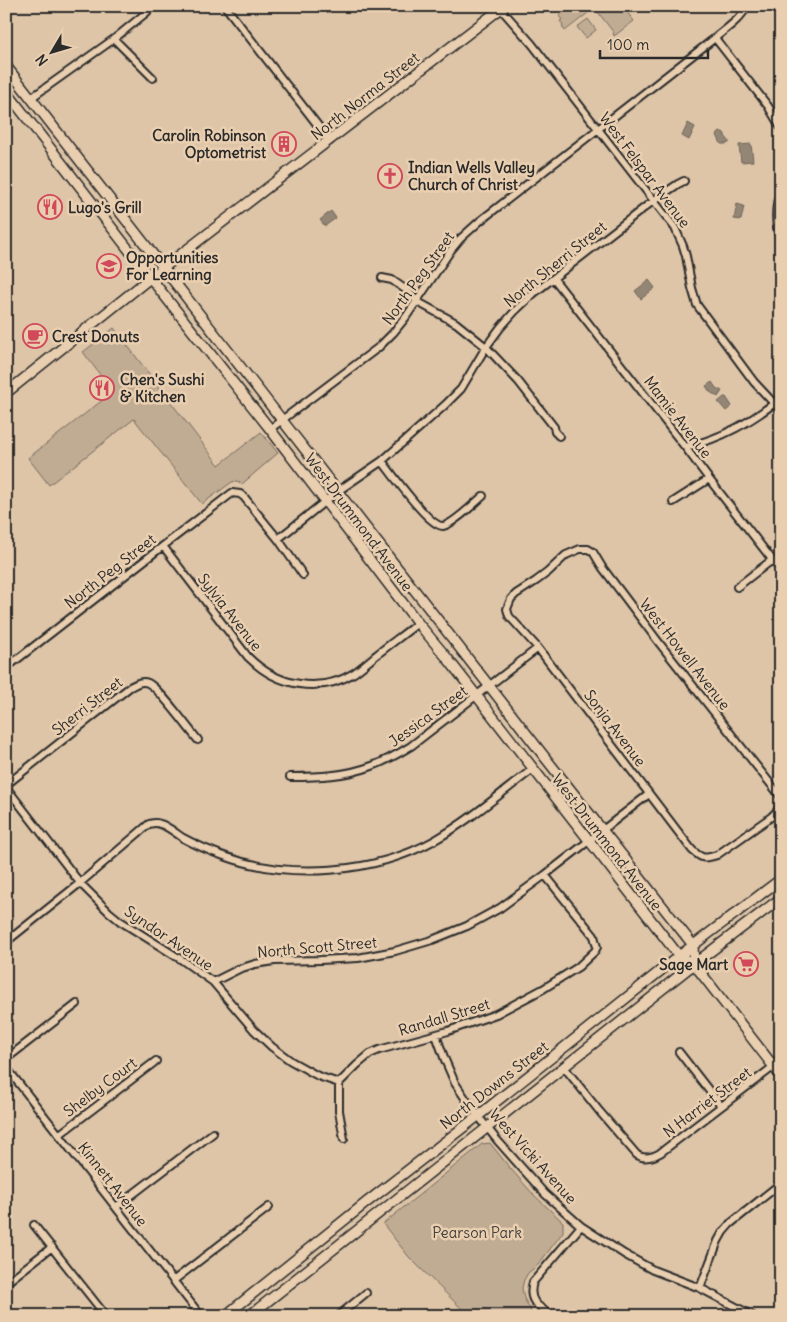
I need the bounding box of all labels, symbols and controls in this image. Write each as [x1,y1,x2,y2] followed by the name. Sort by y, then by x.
[28,28,78,78] north arrow
[600,28,707,60] scale bar
[607,35,649,54] text: 100 m
[307,48,423,144] street label: North Norma Street
[32,51,52,69] text: N
[595,109,695,231] street label: West Felspar Avenue
[152,126,267,163] place label: Carolin Robinson Optometrist
[271,131,297,157] building icon: Carolin Robinson Optometrist
[408,158,535,194] place label: Indian Wells Valley Church of Christ
[377,163,403,189] church icon: Indian Wells Valley Church of Christ
[37,194,63,220] restaurant icon: Lugo's Grill
[68,198,142,218] place label: Lugo's Grill
[500,217,610,311] street label: North Sherri Street
[378,228,458,328] street label: North Peg Street
[126,248,219,285] place label: Opportunities For Learning
[96,253,122,279] school or university icon: Opportunities For Learning
[22,323,48,349] cafe icon: Crest Donuts
[52,327,139,346] place label: Crest Donuts
[120,370,204,406] place label: Chen's Sushi & Kitchen
[640,372,716,462] street label: Mamie Avenue
[89,375,115,401] restaurant icon: Chen's Sushi & Kitchen
[301,449,417,595] street label: West Drummond Avenue
[61,529,159,613] street label: North Peg Street
[194,569,266,655] street label: Sylvia Avenue
[636,594,734,714] street label: West Howell Avenue
[48,673,126,739] street label: Sherri Street
[385,681,471,751] street label: Jessica Street
[580,686,650,770] street label: Sonja Avenue
[548,770,666,914] street label: West Drummond Avenue
[121,901,217,975] street label: Syndor Avenue
[256,932,378,962] street label: North Scott Street
[733,951,759,977] supermarket icon: Sage Mart
[659,955,729,975] place label: Sage Mart
[396,994,492,1040] street label: Randall Street
[436,1037,552,1133] street label: North Downs Street
[60,1053,140,1121] street label: Shelby Court
[659,1063,755,1141] street label: N Harriet Street
[485,1104,581,1208] street label: West Vicki Avenue
[74,1138,152,1230] street label: Kinnett Avenue
[432,1223,522,1242] park label: Pearson Park

